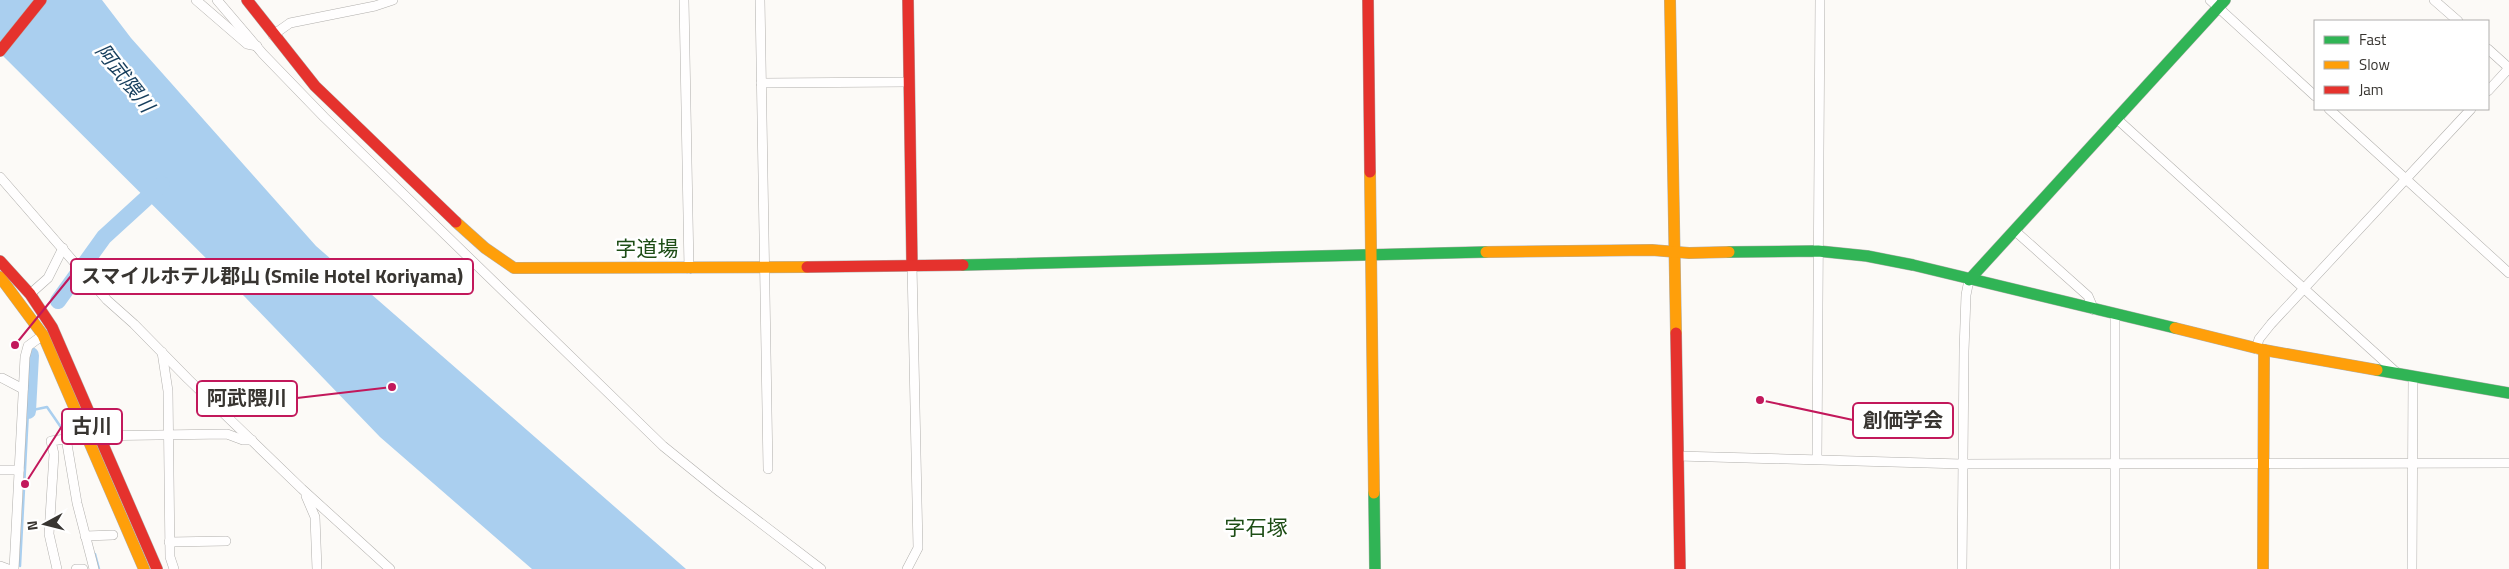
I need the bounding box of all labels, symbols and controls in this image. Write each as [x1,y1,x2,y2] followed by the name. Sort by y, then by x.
[2314,20,2489,110] legend
[2359,28,2387,51] text: Fast
[89,37,163,120] water label: 阿武隈川
[2359,53,2390,76] text: Slow
[2359,78,2383,101] text: Jam
[616,232,679,264] district label: 字道場
[71,259,473,294] callout: スマイルホテル郡山 (Smile Hotel Koriyama)
[81,260,463,291] text: スマイルホテル郡山 (Smile Hotel Koriyama)
[197,381,297,416] callout: 阿武隈川
[207,382,287,413] text: 阿武隈川
[1853,403,1953,438] callout: 創価学会
[1863,404,1943,435] text: 創価学会
[62,409,122,444] callout: 古川
[72,410,112,441] text: 古川
[20,499,70,549] north arrow
[1225,511,1288,543] district label: 字石塚
[21,520,43,532] text: N

